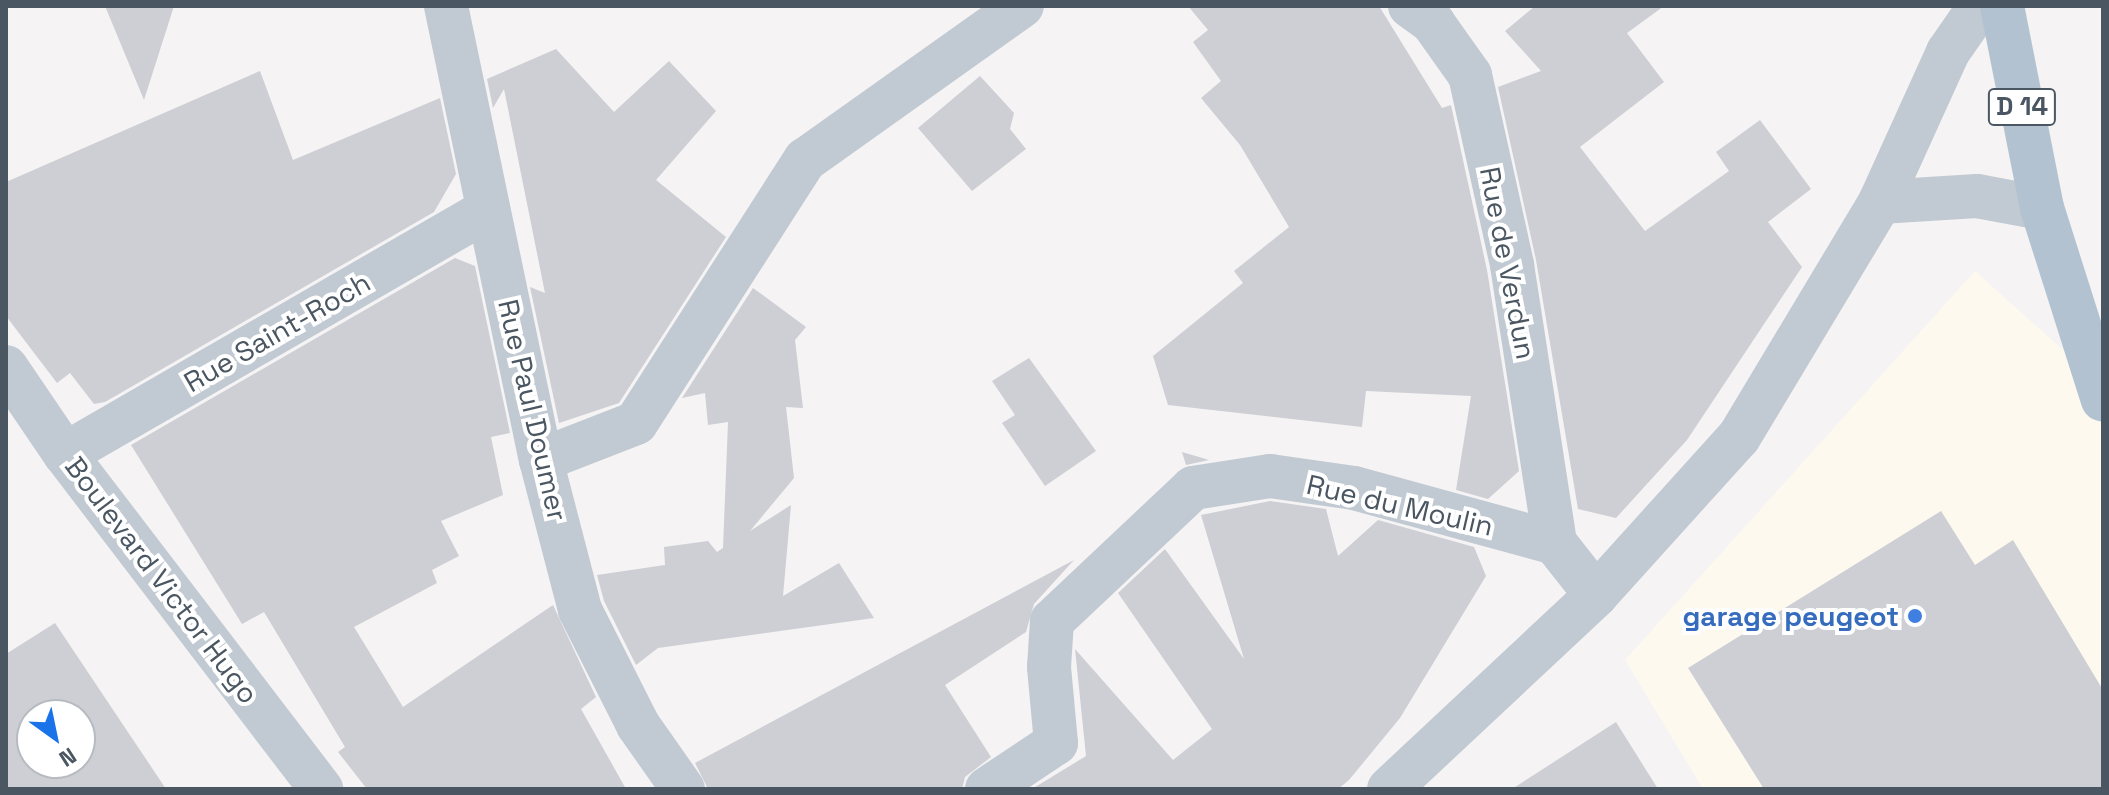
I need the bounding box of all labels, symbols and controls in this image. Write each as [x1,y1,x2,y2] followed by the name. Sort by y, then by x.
[1986,85,2058,129] road number: D 14
[1473,164,1543,362] street label: Rue de Verdun
[178,265,376,399] street label: Rue Saint-Roch
[491,296,575,524] street label: Rue Paul Doumer
[58,450,266,710] street label: Boulevard Victor Hugo
[1303,467,1497,543] street label: Rue du Moulin
[1682,599,1899,633] place label: garage peugeot
[1906,607,1924,625] marker: garage peugeot
[16,699,96,779] north arrow
[54,742,82,773] text: N

